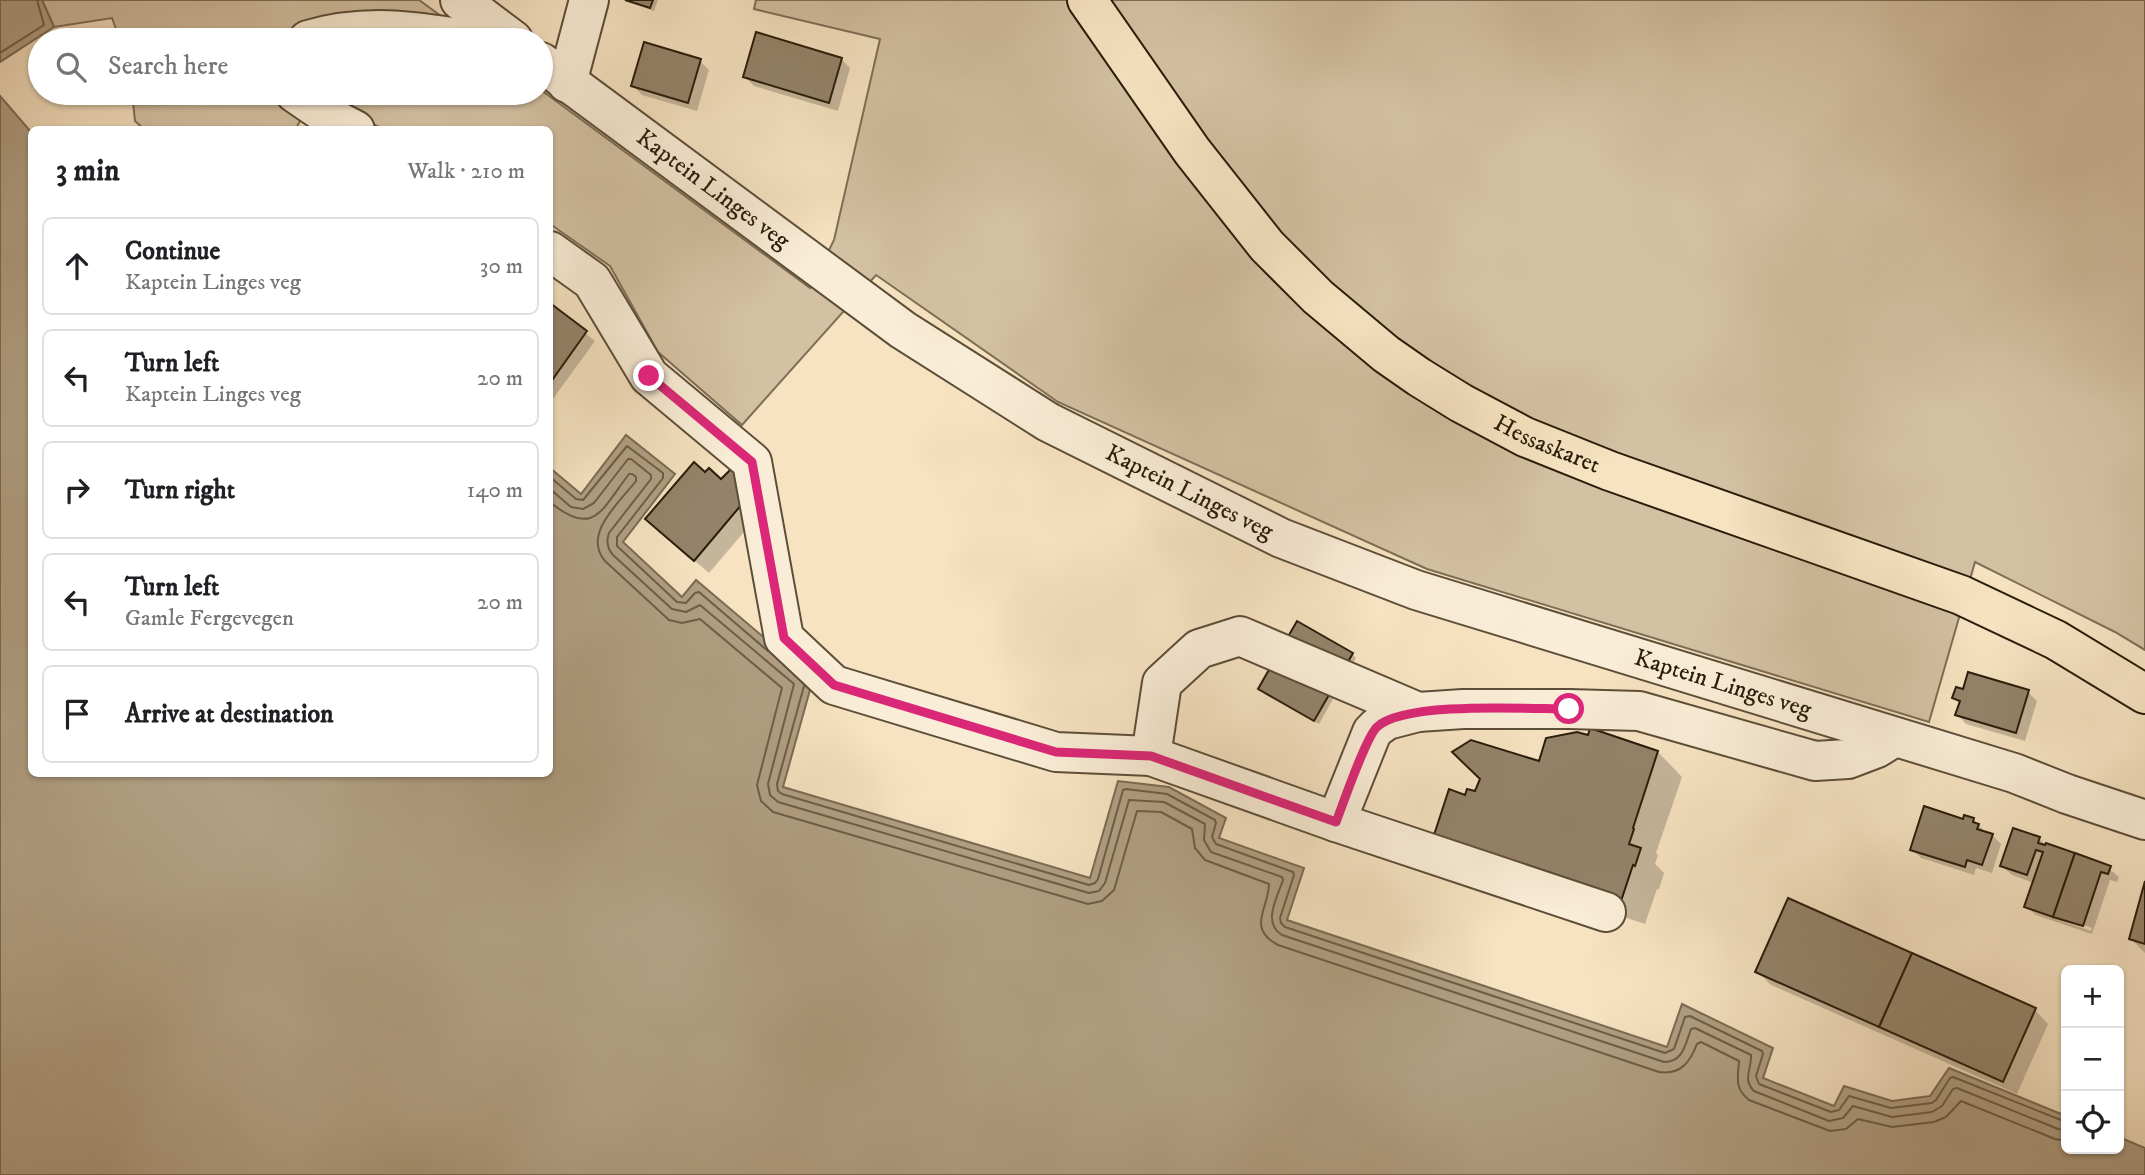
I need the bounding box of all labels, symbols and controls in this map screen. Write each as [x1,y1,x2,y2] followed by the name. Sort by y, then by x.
[28,28,553,105] search box
[52,48,90,86] icon: search
[108,50,228,83] text: Search here
[630,123,796,256] street label: Kaptein Linges veg
[56,153,120,190] text: 3 min
[408,157,525,186] text: Walk · 210 m
[125,235,220,268] text: Continue
[58,247,96,285] icon: ahead
[480,252,523,281] text: 30 m
[125,268,301,297] text: Kaptein Linges veg
[125,347,219,380] text: Turn left
[58,359,96,397] icon: left
[633,360,664,391] route end
[477,364,523,393] text: 20 m
[125,380,301,409] text: Kaptein Linges veg
[1489,408,1605,481] street label: Hessaskaret
[1100,438,1278,547] street label: Kaptein Linges veg
[58,471,96,509] icon: right
[125,474,235,507] text: Turn right
[467,476,523,505] text: 140 m
[125,571,219,604] text: Turn left
[58,583,96,621] icon: left
[477,588,523,617] text: 20 m
[125,604,294,633] text: Gamle Fergevegen
[1631,643,1815,725] street label: Kaptein Linges veg
[1553,693,1584,724] route start
[58,695,96,733] icon: arrive
[125,698,334,731] text: Arrive at destination
[2061,965,2124,1154] map controls
[2061,965,2124,1028] button: +
[2061,1028,2124,1091] button: −
[2061,1091,2124,1154] button: locate

